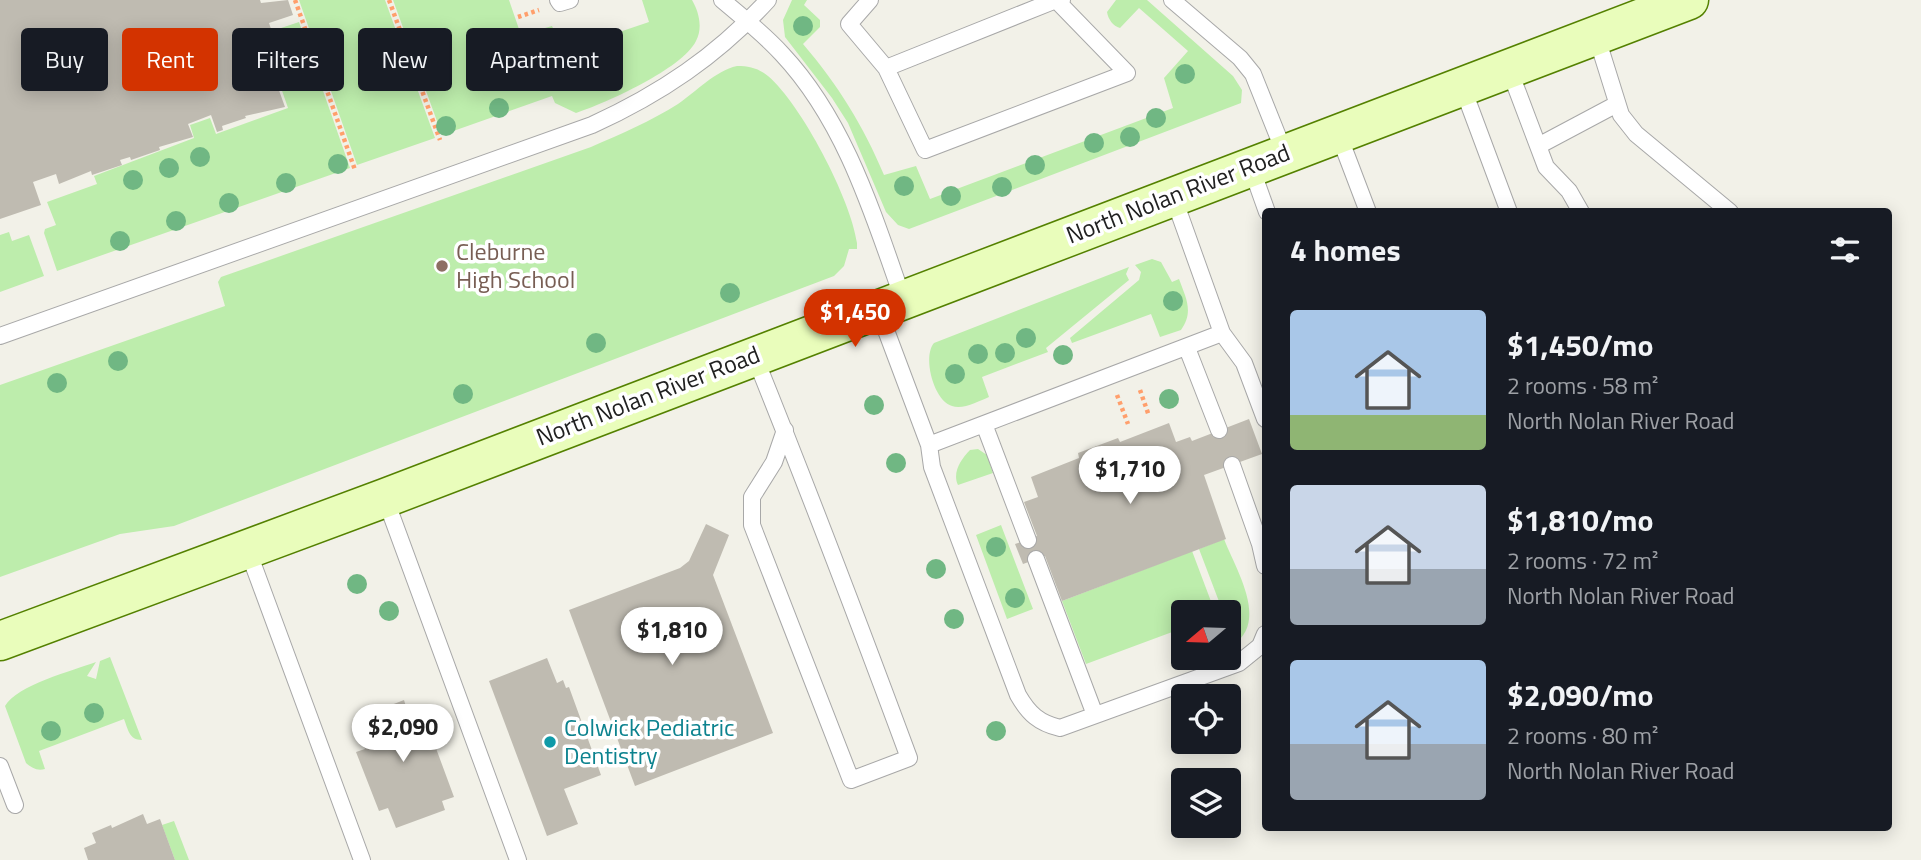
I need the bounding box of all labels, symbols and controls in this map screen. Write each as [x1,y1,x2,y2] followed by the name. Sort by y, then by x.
[21,28,108,91] chip: Buy
[122,28,218,91] chip: Rent
[232,28,344,91] chip: Filters
[358,28,452,91] chip: New
[466,28,623,91] chip: Apartment
[1060,134,1295,252] street label: North Nolan River Road
[1290,227,1401,273] text: 4 homes
[1826,231,1864,269] icon: filters
[456,233,575,297] place label: Cleburne High School
[434,258,450,274] marker: Cleburne High School
[798,290,912,349] pin: $1,450
[820,294,890,329] text: $1,450
[1507,322,1653,368] text: $1,450/mo
[530,336,765,454] street label: North Nolan River Road
[1346,338,1430,422] icon: home
[1507,368,1658,403] text: 2 rooms · 58 m²
[1507,403,1734,438] text: North Nolan River Road
[1073,447,1187,506] pin: $1,710
[1095,451,1165,486] text: $1,710
[1507,497,1653,543] text: $1,810/mo
[1346,513,1430,597] icon: home
[1507,543,1658,578] text: 2 rooms · 72 m²
[1507,578,1734,613] text: North Nolan River Road
[1171,600,1241,670] north arrow
[1171,600,1241,838] map controls
[615,608,729,667] pin: $1,810
[637,612,707,647] text: $1,810
[1507,672,1653,718] text: $2,090/mo
[1171,684,1241,754] button: locate
[1346,688,1430,772] icon: home
[346,704,460,764] pin: $2,090
[368,709,438,744] text: $2,090
[564,709,735,773] place label: Colwick Pediatric Dentistry
[1507,718,1658,753] text: 2 rooms · 80 m²
[542,734,558,750] marker: Colwick Pediatric Dentistry
[1507,753,1734,788] text: North Nolan River Road
[1171,768,1241,838] button: layers

